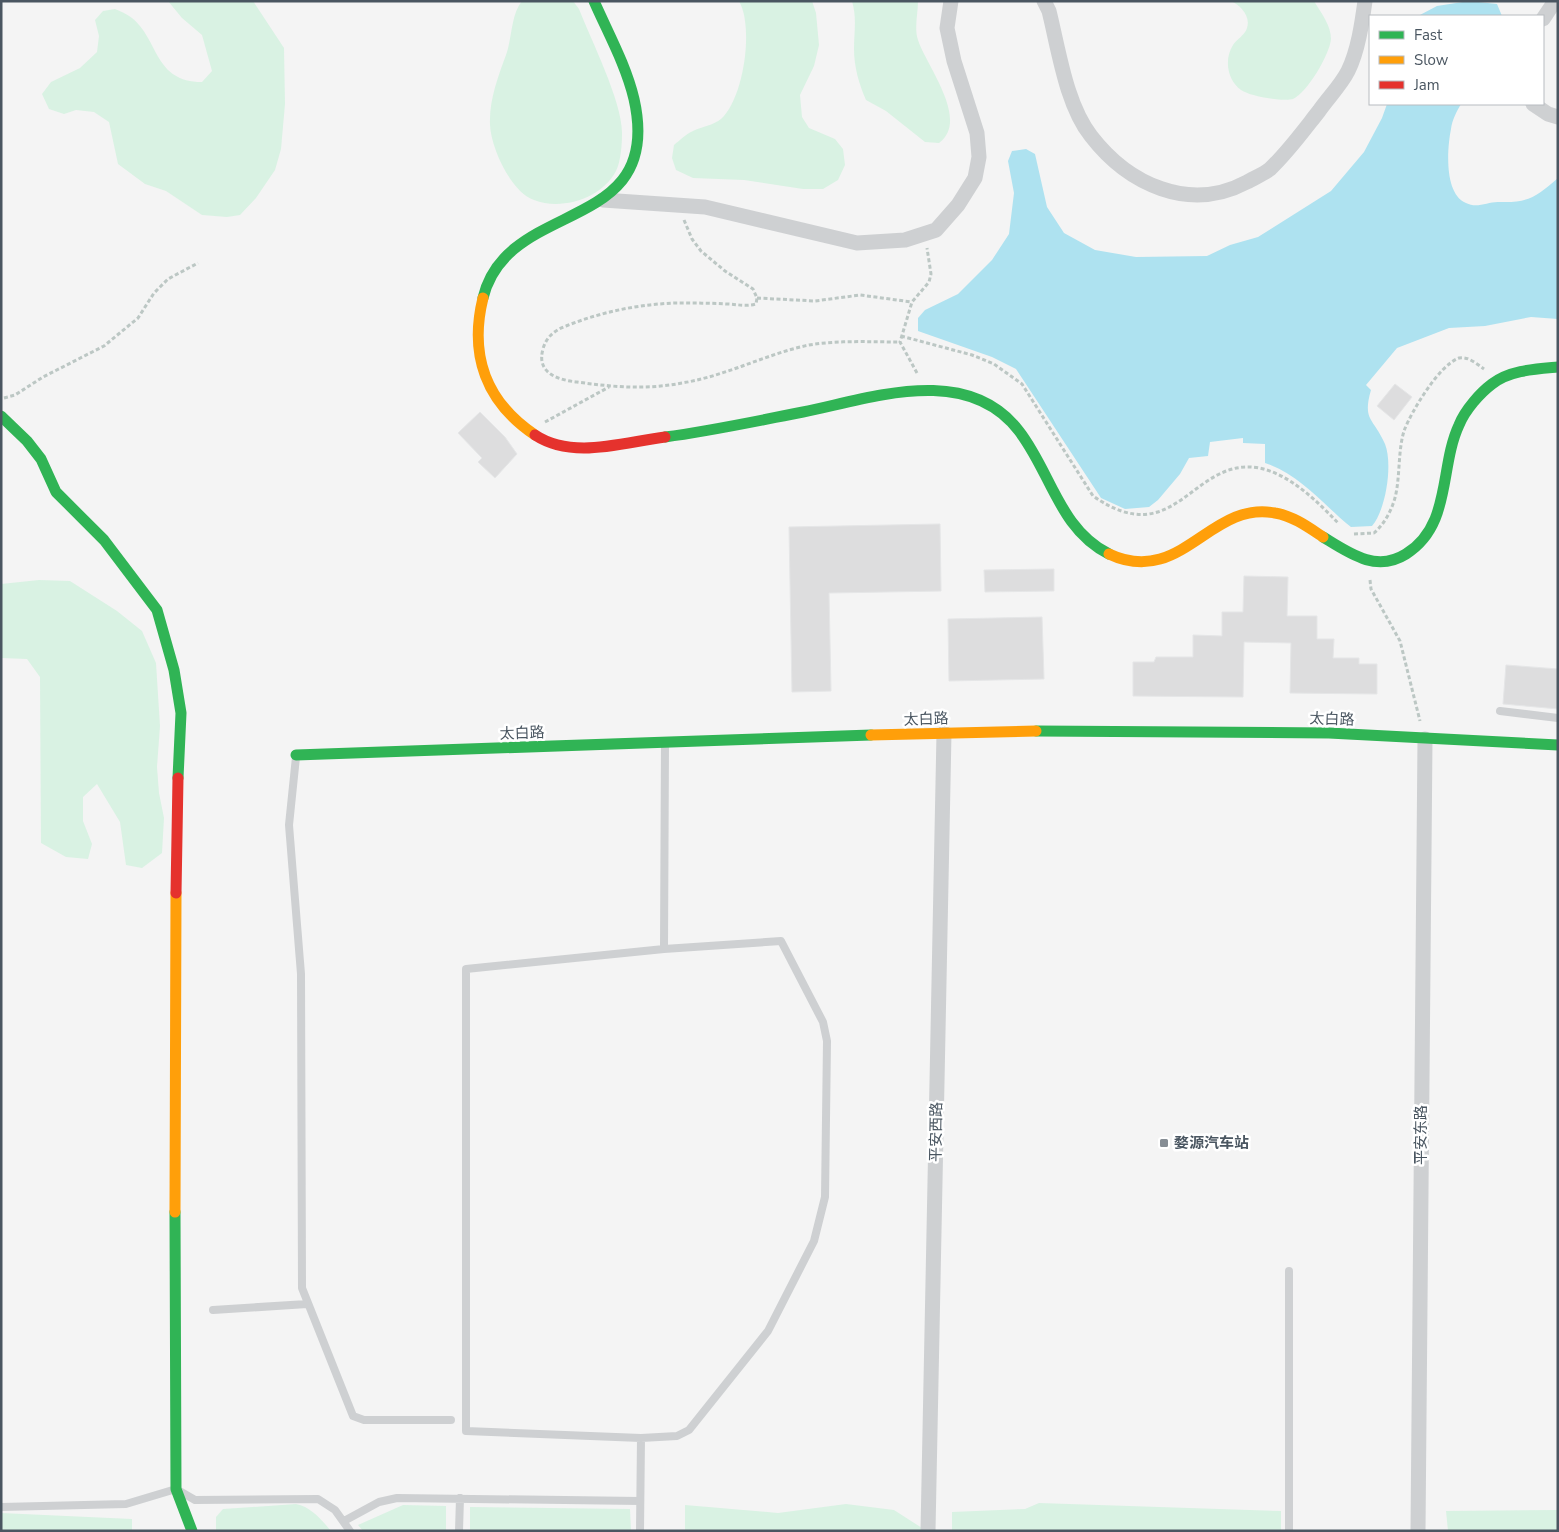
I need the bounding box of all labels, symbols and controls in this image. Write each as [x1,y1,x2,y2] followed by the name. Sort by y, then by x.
[1369,15,1544,105] legend
[1414,25,1443,45] text: Fast
[1414,50,1449,70] text: Slow
[1413,75,1440,95] text: Jam
[903,708,949,730] street label: 太白路
[1309,708,1355,730] street label: 太白路
[499,722,545,744] street label: 太白路
[925,1102,947,1162] street label: 平安西路
[1411,1105,1431,1165] street label: 平安东路
[1174,1133,1249,1153] place label: 婺源汽车站
[1158,1137,1170,1149] marker: 婺源汽车站

